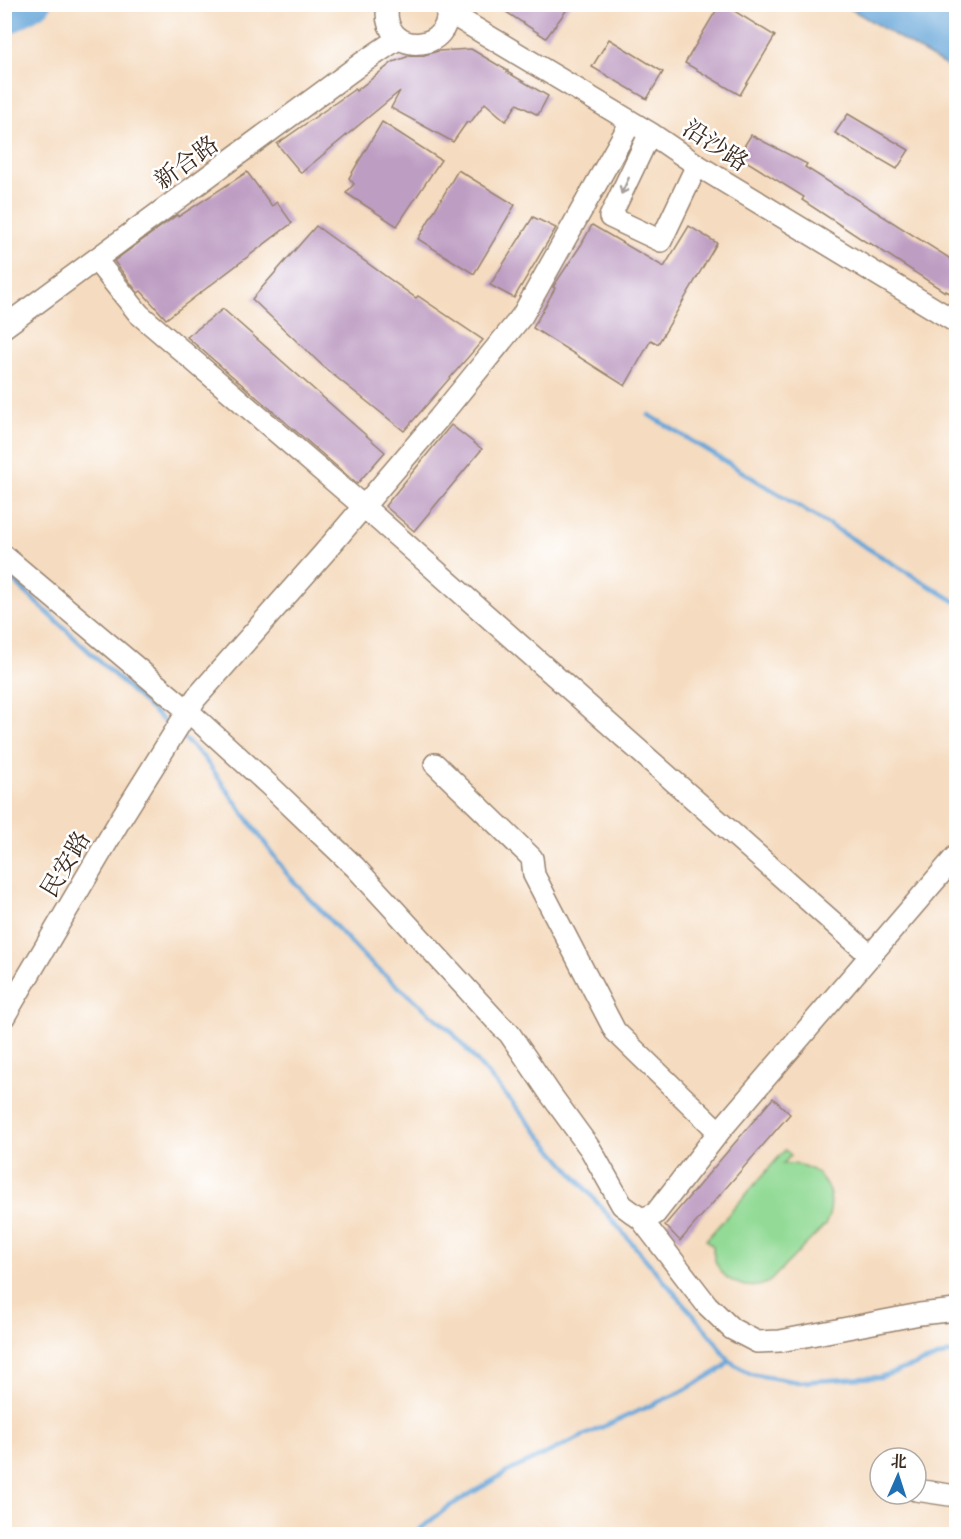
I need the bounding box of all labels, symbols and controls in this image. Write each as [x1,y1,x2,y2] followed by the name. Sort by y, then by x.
[676,111,756,179] street label: 沿沙路
[147,127,225,197] street label: 新合路
[618,176,630,194] one-way arrow
[31,824,99,904] street label: 民安路
[868,1446,928,1506] north arrow
[890,1449,907,1473] text: 北

